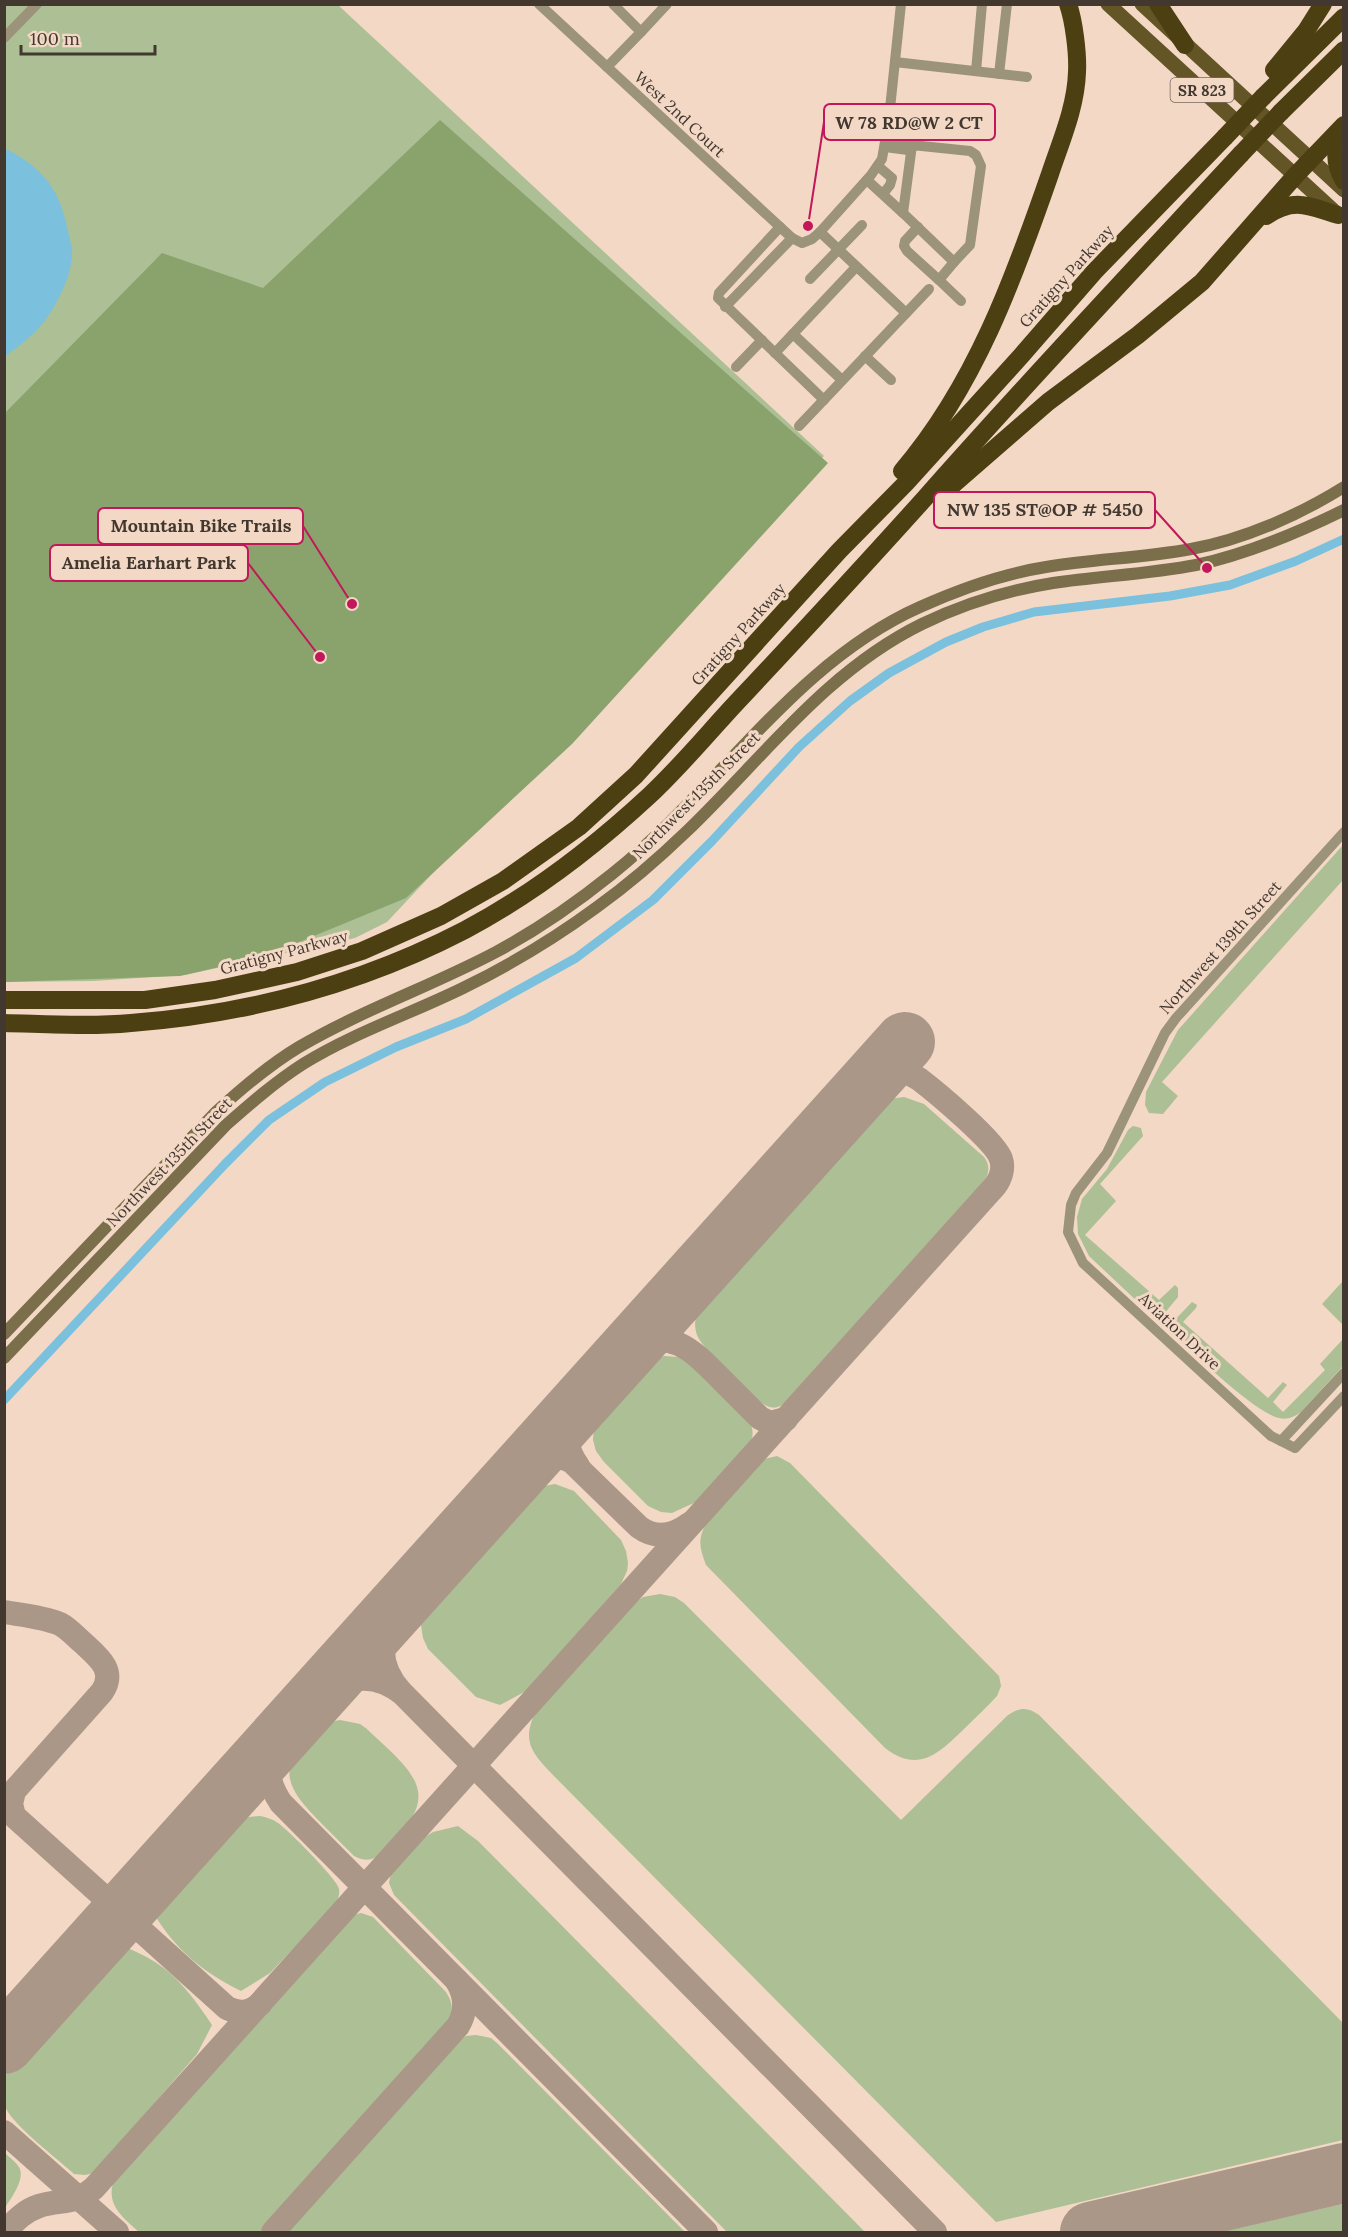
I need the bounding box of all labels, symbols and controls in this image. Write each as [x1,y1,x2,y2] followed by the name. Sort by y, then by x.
[21,18,154,56] scale bar
[30,27,80,50] text: 100 m
[630,67,730,162] street label: West 2nd Court
[1170,78,1234,102] road number: SR 823
[824,104,995,140] callout: W 78 RD@W 2 CT
[835,111,983,134] text: W 78 RD@W 2 CT
[1015,220,1118,332] street label: Gratigny Parkway
[934,492,1155,528] callout: NW 135 ST@OP # 5450
[947,498,1143,521] text: NW 135 ST@OP # 5450
[98,508,303,544] callout: Mountain Bike Trails
[111,514,292,537] text: Mountain Bike Trails
[50,545,248,581] callout: Amelia Earhart Park
[62,551,236,574] text: Amelia Earhart Park
[687,578,790,690] street label: Gratigny Parkway
[628,727,764,863] street label: Northwest 135th Street
[1155,876,1286,1018] street label: Northwest 139th Street
[218,925,351,979] street label: Gratigny Parkway
[102,1093,237,1231] street label: Northwest 135th Street
[1134,1287,1225,1374] street label: Aviation Drive

